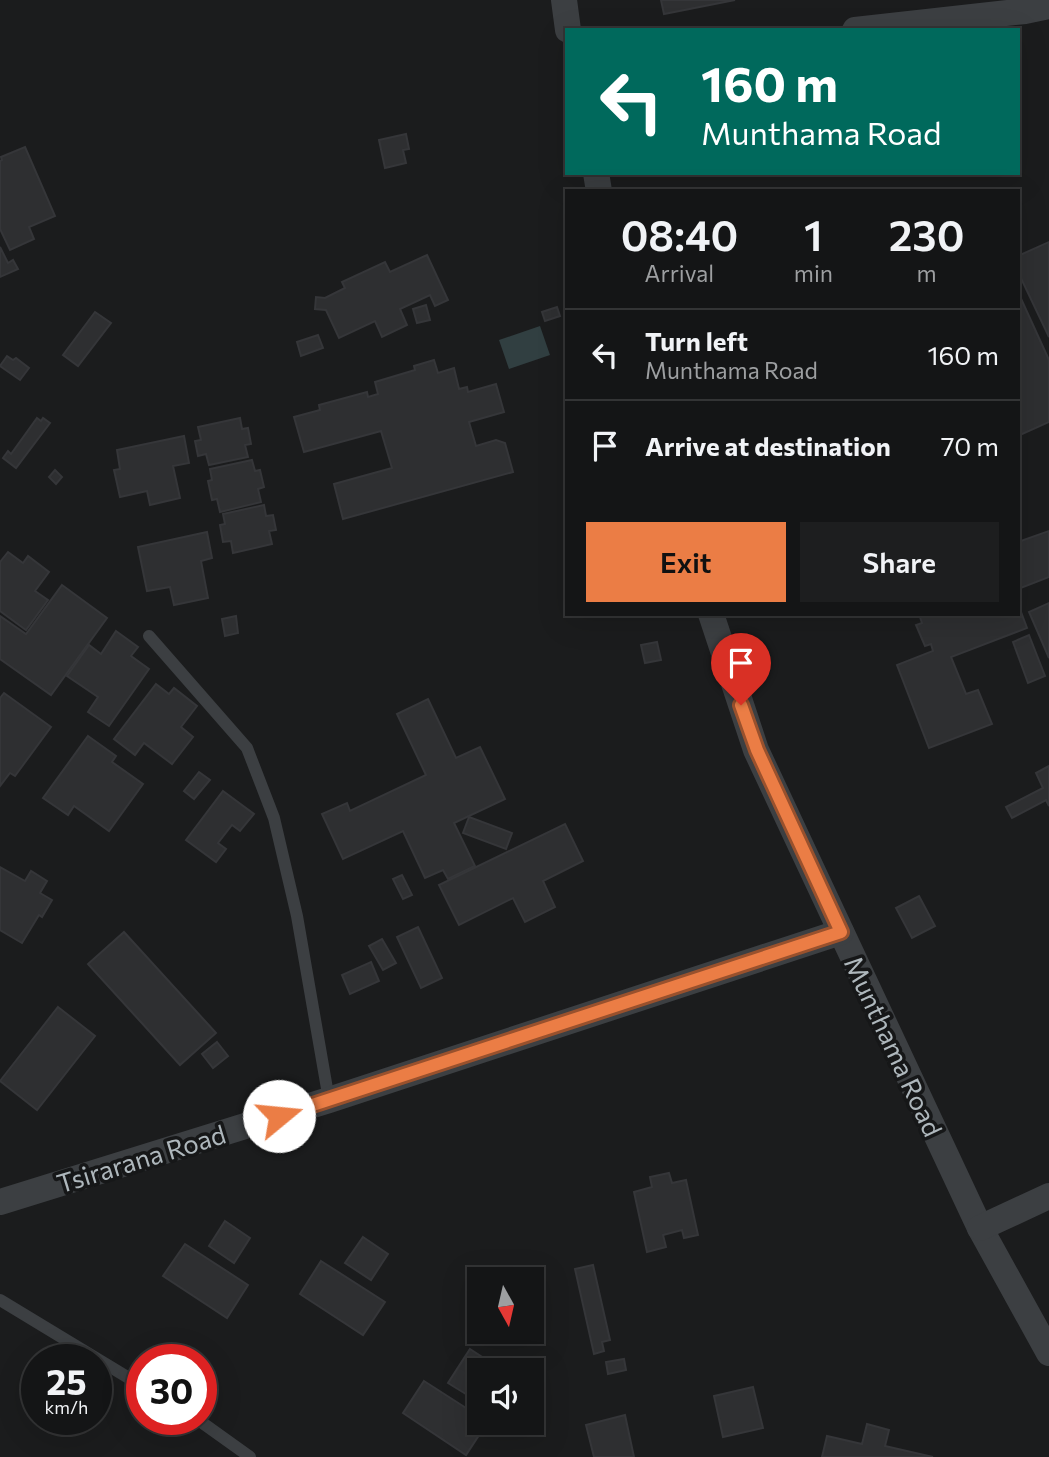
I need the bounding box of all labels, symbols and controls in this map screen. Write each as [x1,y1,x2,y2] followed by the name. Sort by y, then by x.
[701,52,838,112] text: 160 m
[586,56,677,147] icon: left
[701,112,941,152] text: Munthama Road
[621,208,738,260] text: 08:40
[804,208,823,260] text: 1
[889,208,964,260] text: 230
[645,259,714,287] text: Arrival
[794,259,833,287] text: min
[916,259,937,287] text: m
[645,325,748,356] text: Turn left
[586,336,624,374] icon: left
[927,339,999,370] text: 160 m
[645,356,818,384] text: Munthama Road
[586,427,624,465] icon: arrive
[645,430,891,461] text: Arrive at destination
[941,430,999,461] text: 70 m
[586,522,786,602] button: Exit
[800,522,999,602] button: Share
[711,633,771,705] pin
[722,644,760,682] icon: arrive
[839,951,949,1141] street label: Munthama Road
[242,1079,316,1153] position arrow
[53,1118,229,1198] street label: Tsirarana Road
[467,1267,544,1344] north arrow
[467,1267,544,1435] map controls
[126,1344,217,1435] speed limit sign: 30
[467,1358,544,1435] button: sound
[46,1359,87,1402] text: 25
[45,1396,88,1418] text: km/h

